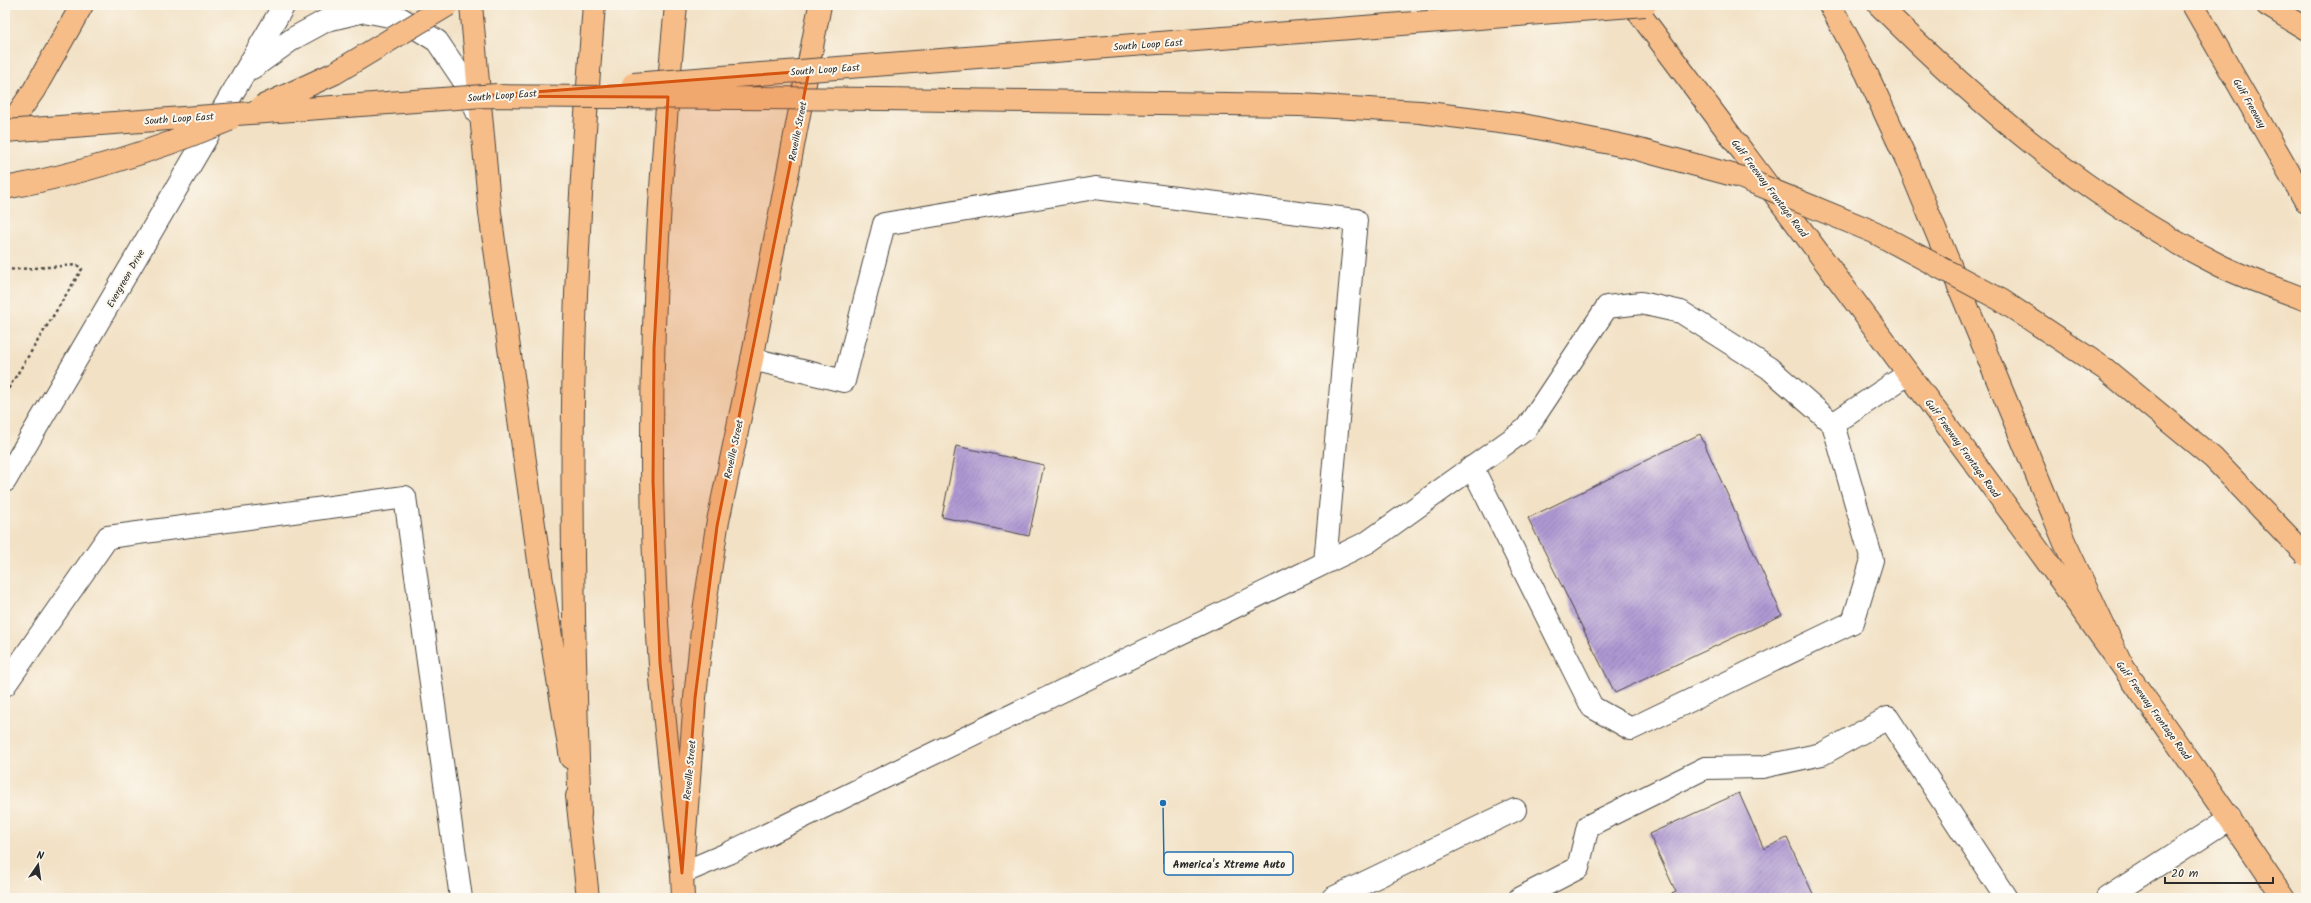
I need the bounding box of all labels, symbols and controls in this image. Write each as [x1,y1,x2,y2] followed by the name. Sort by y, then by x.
[1113,35,1184,55] street label: South Loop East
[790,60,861,80] street label: South Loop East
[2229,76,2270,131] street label: Gulf Freeway
[467,86,538,106] street label: South Loop East
[784,100,812,162] street label: Reveille Street
[144,109,215,129] street label: South Loop East
[1727,136,1812,242] street label: Gulf Freeway Frontage Road
[103,246,149,311] street label: Evergreen Drive
[1921,396,2004,502] street label: Gulf Freeway Frontage Road
[720,418,748,480] street label: Reveille Street
[2112,658,2195,764] street label: Gulf Freeway Frontage Road
[679,739,701,801] street label: Reveille Street
[18,845,58,885] north arrow
[35,847,45,866] text: N
[1164,852,1293,875] callout: America's Xtreme Auto
[1173,856,1285,874] text: America's Xtreme Auto
[2165,859,2273,885] scale bar
[2171,864,2199,883] text: 20 m

